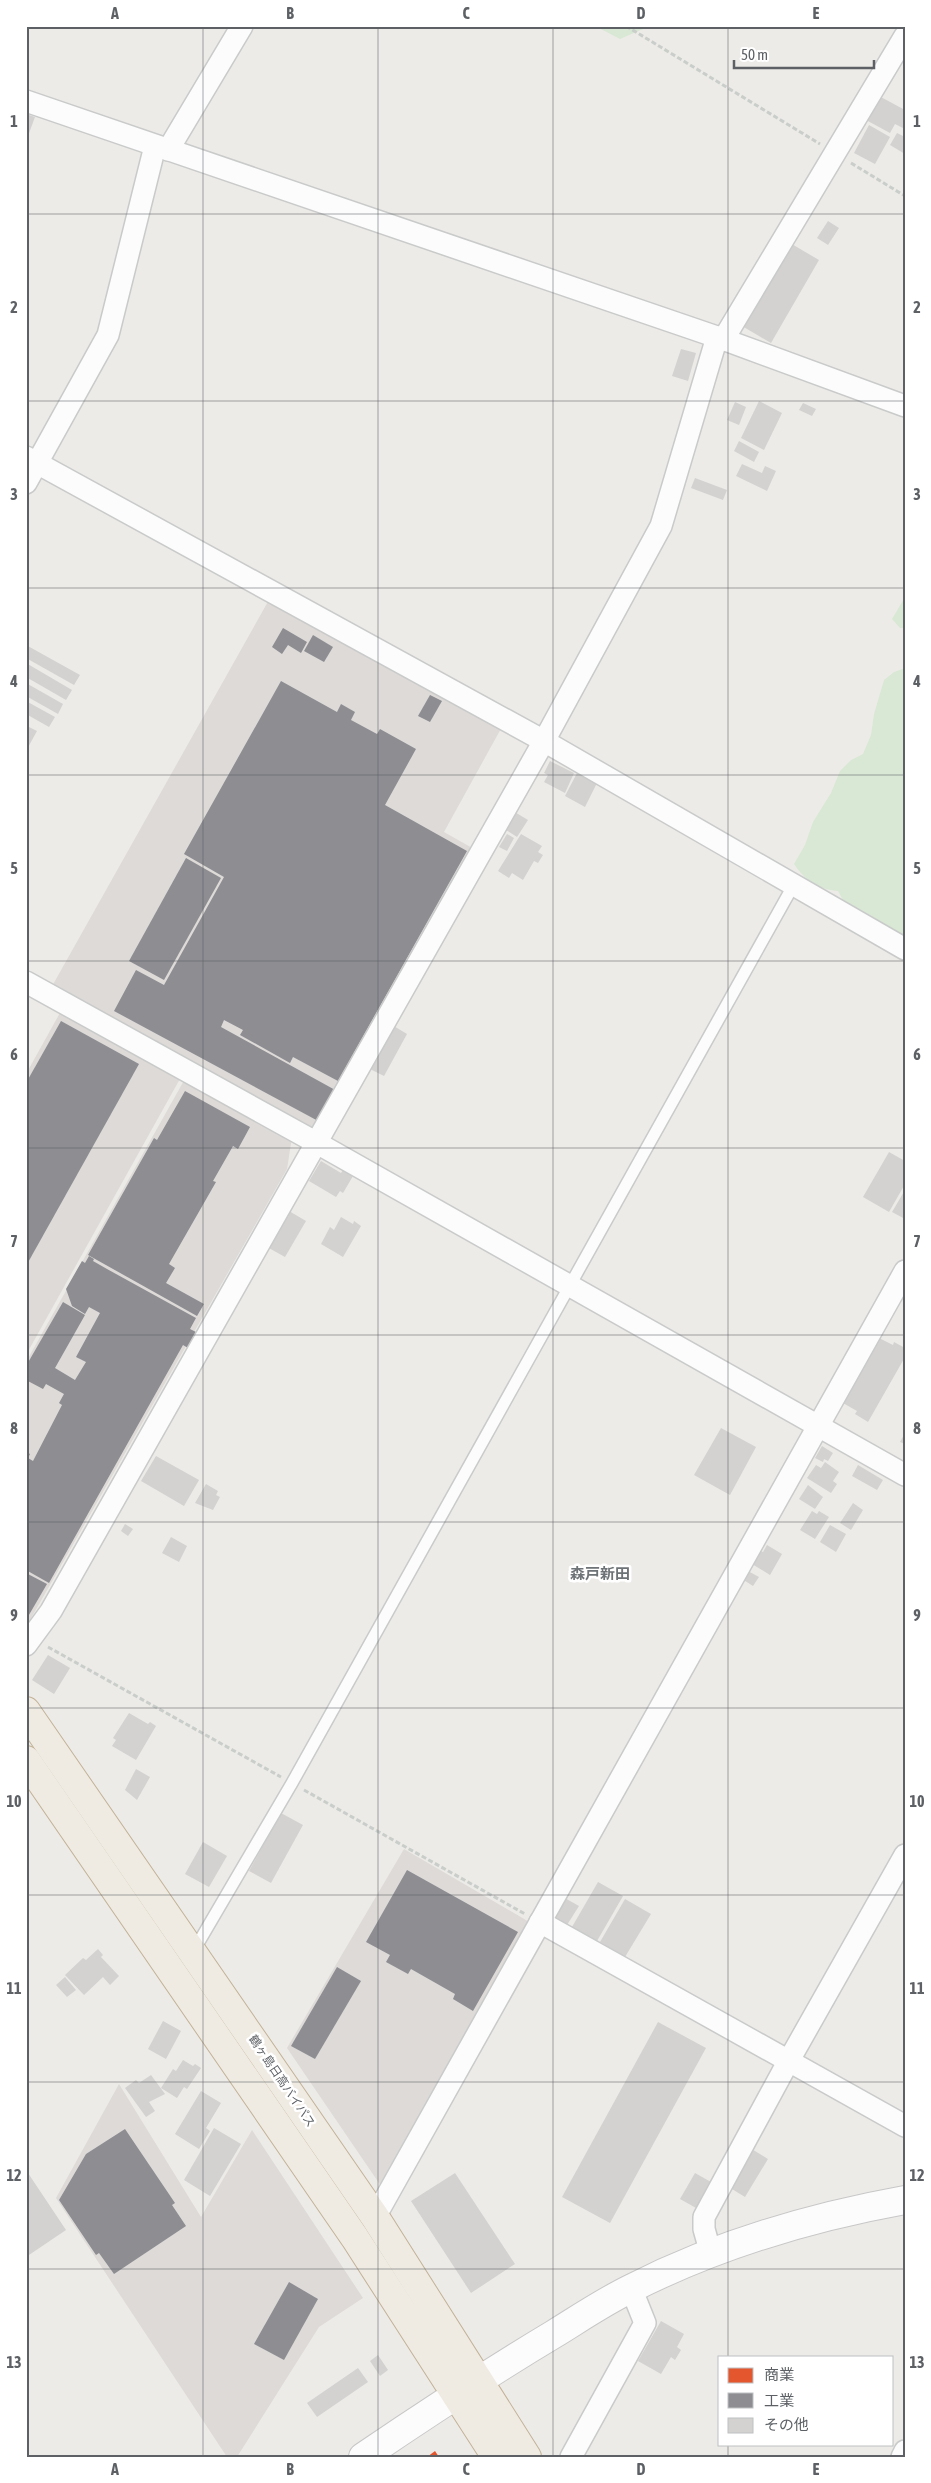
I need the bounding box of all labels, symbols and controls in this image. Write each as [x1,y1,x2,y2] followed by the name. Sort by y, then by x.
[110,4,119,22] text: A
[286,4,294,22] text: B
[462,4,470,22] text: C
[637,4,646,22] text: D
[813,4,820,22] text: E
[734,38,874,70] scale bar
[741,46,768,63] text: 50 m
[10,112,18,130] text: 1
[913,112,921,130] text: 1
[10,298,18,316] text: 2
[913,298,921,316] text: 2
[10,485,18,503] text: 3
[913,485,921,503] text: 3
[9,672,18,690] text: 4
[912,672,921,690] text: 4
[10,859,18,877] text: 5
[913,859,921,877] text: 5
[10,1045,18,1063] text: 6
[913,1045,921,1063] text: 6
[10,1232,18,1250] text: 7
[913,1232,921,1250] text: 7
[10,1419,18,1437] text: 8
[913,1419,921,1437] text: 8
[570,1565,630,1582] district label: 森戸新田
[10,1606,18,1624] text: 9
[913,1606,921,1624] text: 9
[6,1792,22,1810] text: 10
[909,1792,925,1810] text: 10
[6,1979,22,1997] text: 11
[909,1979,925,1997] text: 11
[246,2032,318,2130] street label: 鶴ヶ島日高バイパス
[6,2166,22,2184] text: 12
[909,2166,925,2184] text: 12
[6,2353,22,2371] text: 13
[909,2353,925,2371] text: 13
[718,2356,894,2446] legend
[764,2366,794,2383] text: 商業
[764,2392,794,2409] text: 工業
[764,2416,809,2433] text: その他
[110,2460,119,2478] text: A
[286,2460,294,2478] text: B
[462,2460,470,2478] text: C
[637,2460,646,2478] text: D
[813,2460,820,2478] text: E

